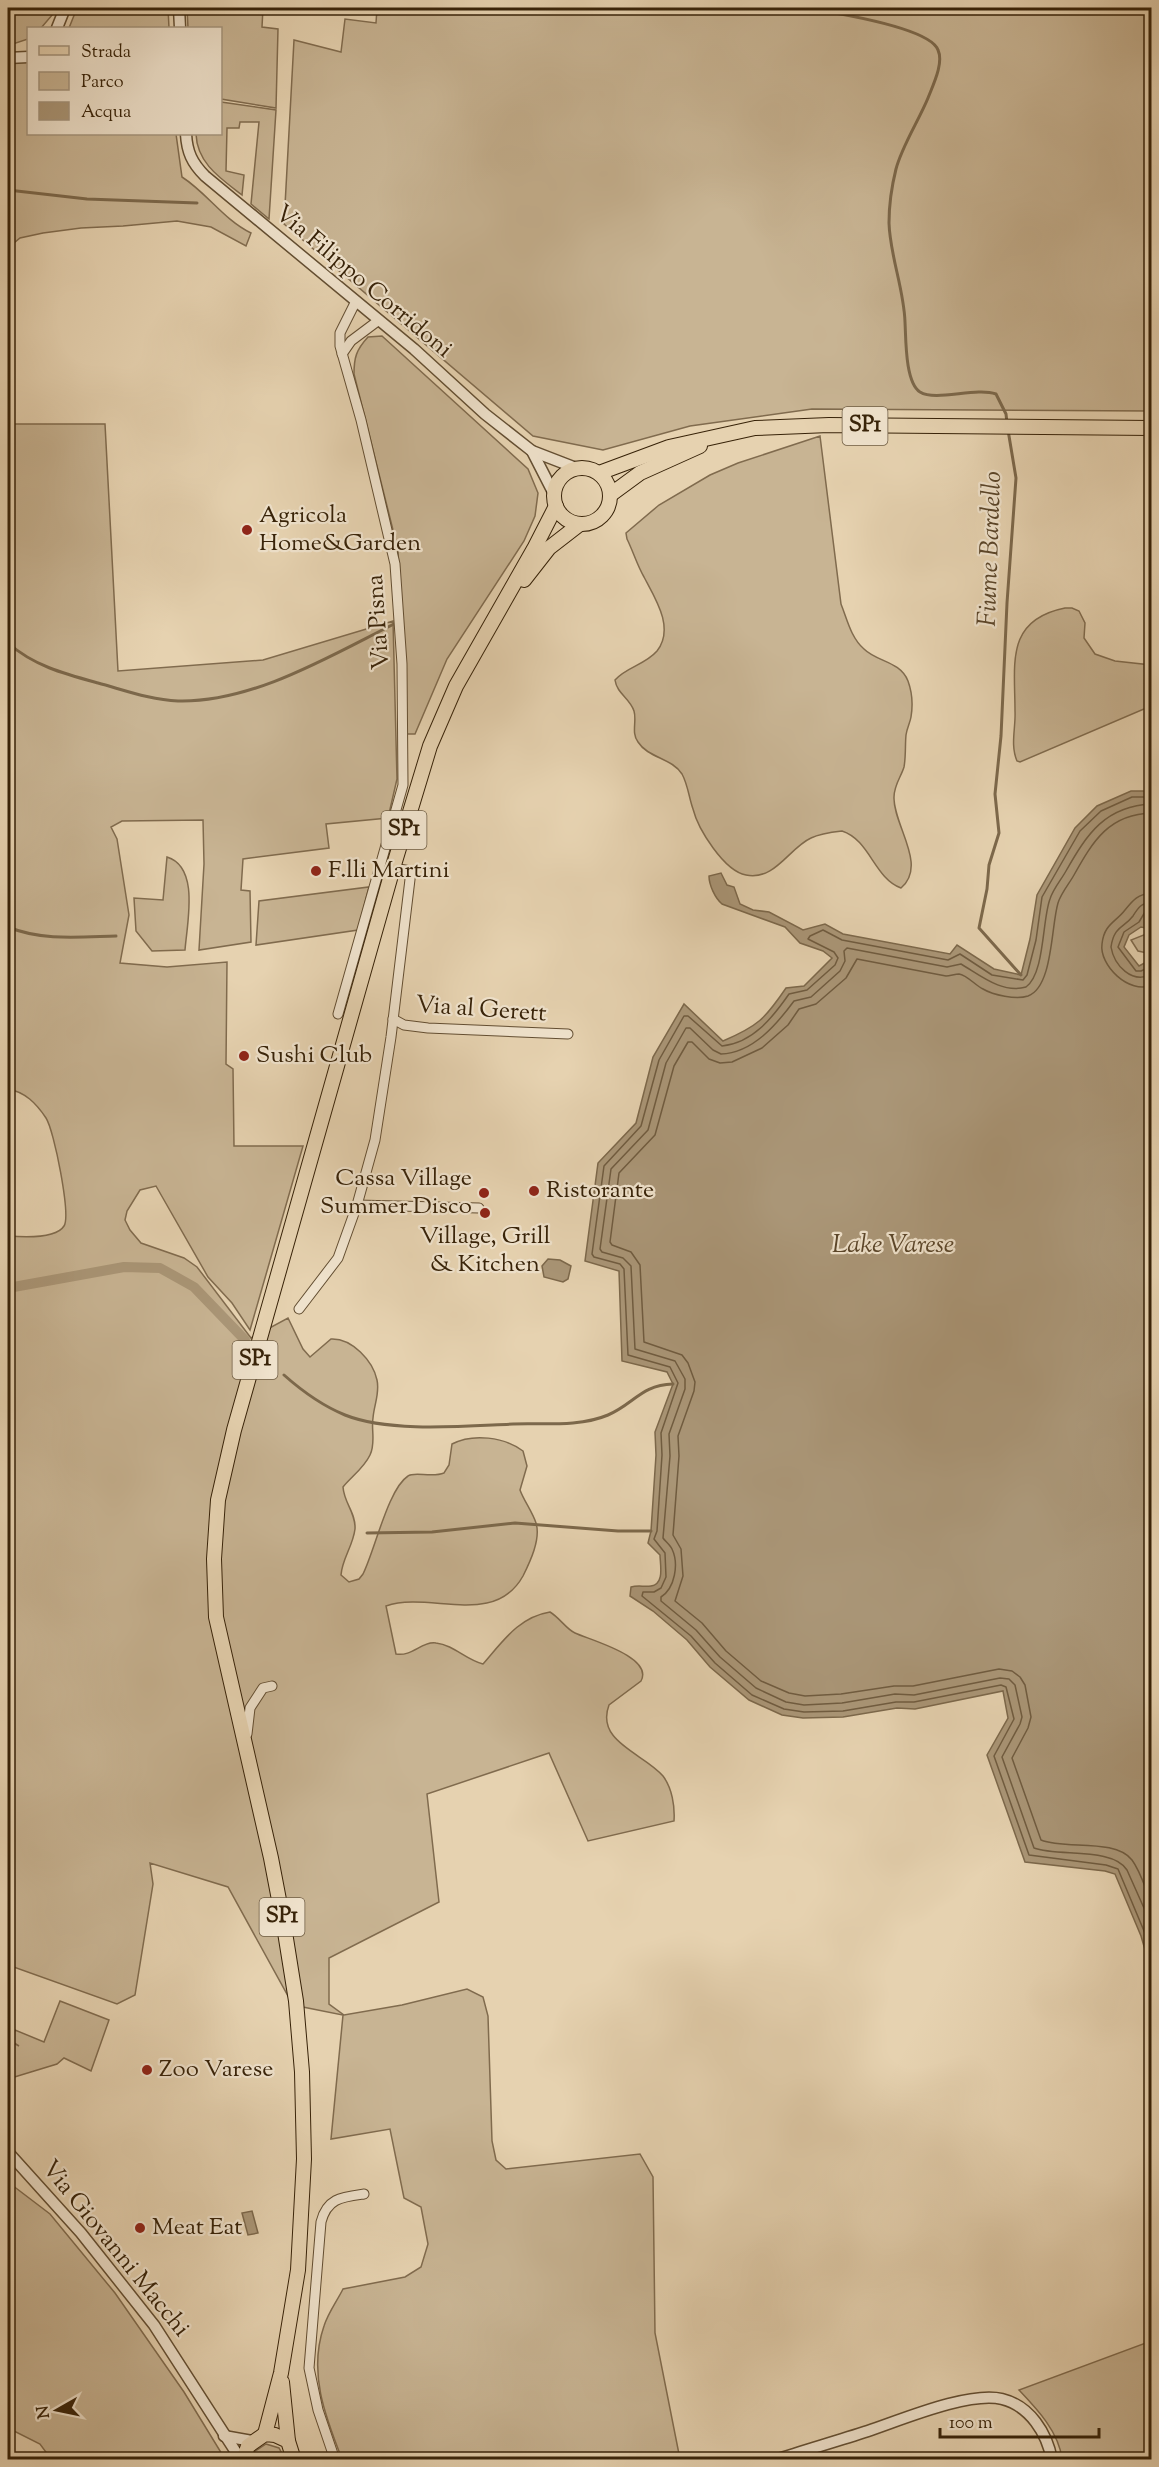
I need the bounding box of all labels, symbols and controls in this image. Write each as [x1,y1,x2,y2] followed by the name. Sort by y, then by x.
[27,27,222,135] legend
[81,40,131,66] text: Strada
[81,70,124,96] text: Parco
[81,100,131,126] text: Acqua
[267,197,459,367] street label: Via Filippo Corridoni
[842,407,888,445] road number: SP1
[970,471,1012,627] water label: Fiume Bardello
[259,499,421,561] place label: Agricola Home&Garden
[240,523,254,537] marker: Agricola Home&Garden
[359,573,399,671] street label: Via Pisna
[382,811,426,849] road number: SP1
[328,854,450,888] place label: F.lli Martini
[309,864,323,878] marker: F.lli Martini
[414,988,548,1032] street label: Via al Gerett
[256,1039,372,1073] place label: Sushi Club
[237,1049,251,1063] marker: Sushi Club
[320,1162,472,1224] place label: Cassa Village Summer Disco
[546,1174,654,1208] place label: Ristorante
[527,1184,541,1198] marker: Ristorante
[477,1186,491,1200] marker: Cassa Village Summer Disco
[478,1206,492,1220] marker: Village, Grill & Kitchen
[420,1220,551,1282] place label: Village, Grill & Kitchen
[832,1227,954,1264] water label: Lake Varese
[232,1341,278,1379] road number: SP1
[260,1898,304,1936] road number: SP1
[159,2053,273,2087] place label: Zoo Varese
[140,2063,154,2077] marker: Zoo Varese
[33,2153,197,2345] street label: Via Giovanni Macchi
[152,2211,243,2245] place label: Meat Eat
[133,2221,147,2235] marker: Meat Eat
[27,2380,87,2440] north arrow
[940,2401,1099,2439] scale bar
[32,2404,57,2420] text: N
[949,2411,993,2437] text: 100 m

